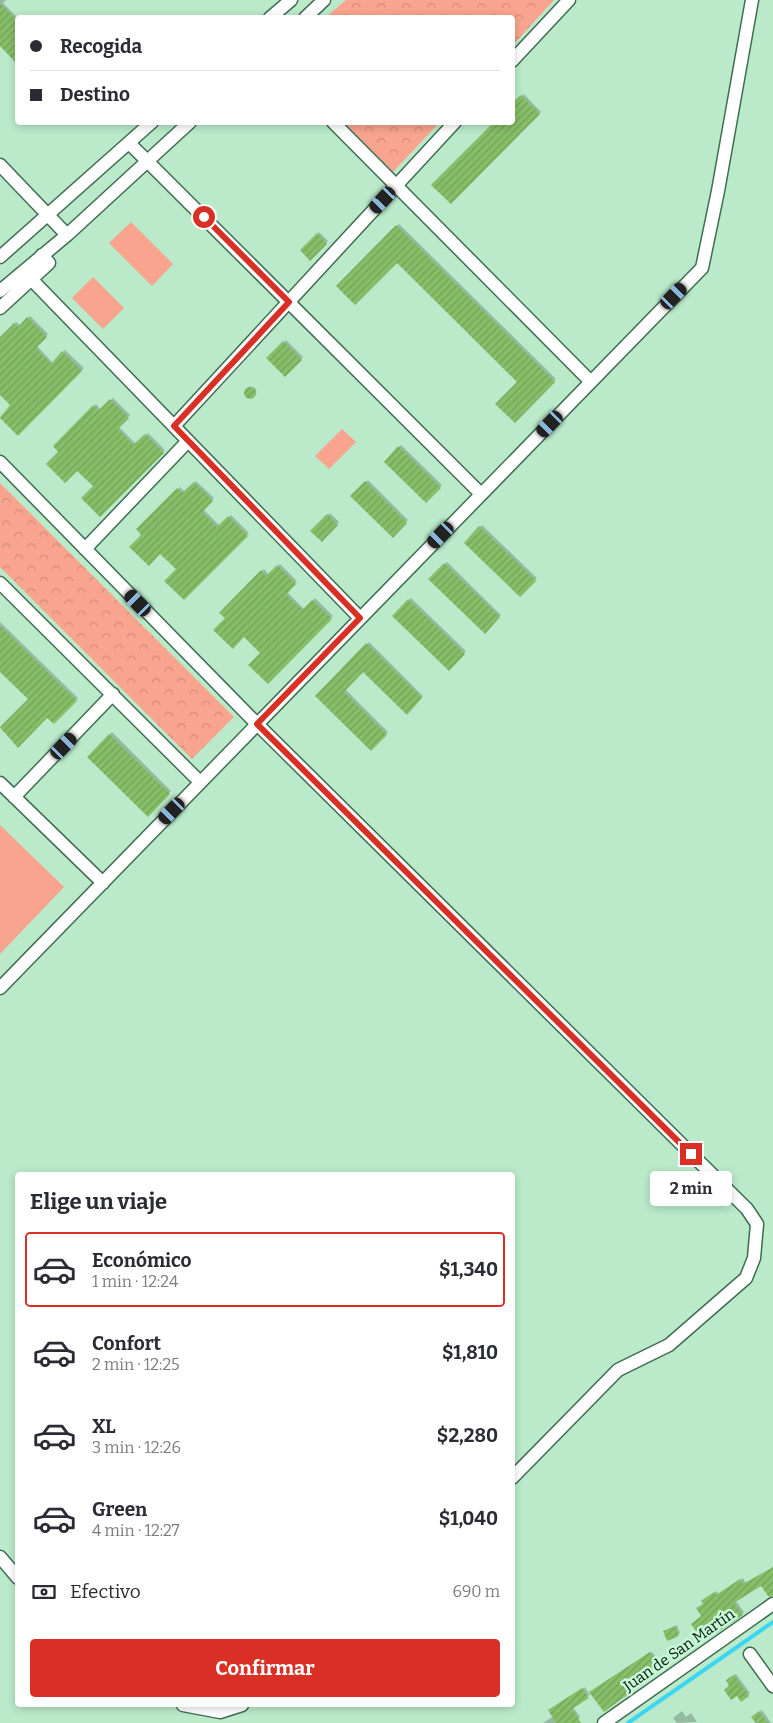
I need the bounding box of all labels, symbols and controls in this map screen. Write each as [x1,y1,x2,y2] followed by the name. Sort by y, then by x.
[60,35,142,58] text: Recogida
[60,83,130,106] text: Destino
[367,184,398,216] car
[193,206,215,228] route start
[658,280,689,312] car
[534,408,565,440] car
[425,519,456,551] car
[122,587,153,619] car
[48,730,79,762] car
[156,795,187,827] car
[680,1143,702,1165] route end
[650,1172,732,1206] callout: 2 min
[670,1179,712,1198] text: 2 min
[30,1188,167,1215] text: Elige un viaje
[32,1247,77,1292] icon: car
[92,1249,192,1272] text: Económico
[439,1258,498,1281] text: $1,340
[92,1272,178,1291] text: 1 min · 12:24
[32,1330,77,1375] icon: car
[92,1332,161,1355] text: Confort
[442,1341,498,1364] text: $1,810
[92,1355,180,1374] text: 2 min · 12:25
[32,1413,77,1458] icon: car
[92,1415,116,1438] text: XL
[437,1424,498,1447] text: $2,280
[92,1438,181,1457] text: 3 min · 12:26
[32,1496,77,1541] icon: car
[92,1498,147,1521] text: Green
[439,1507,498,1530] text: $1,040
[92,1521,180,1540] text: 4 min · 12:27
[30,1578,58,1606] icon: cash
[70,1580,141,1603] text: Efectivo
[453,1582,500,1601] text: 690 m
[619,1605,738,1696] street label: Juan de San Martín
[30,1639,500,1697] button: Confirmar

